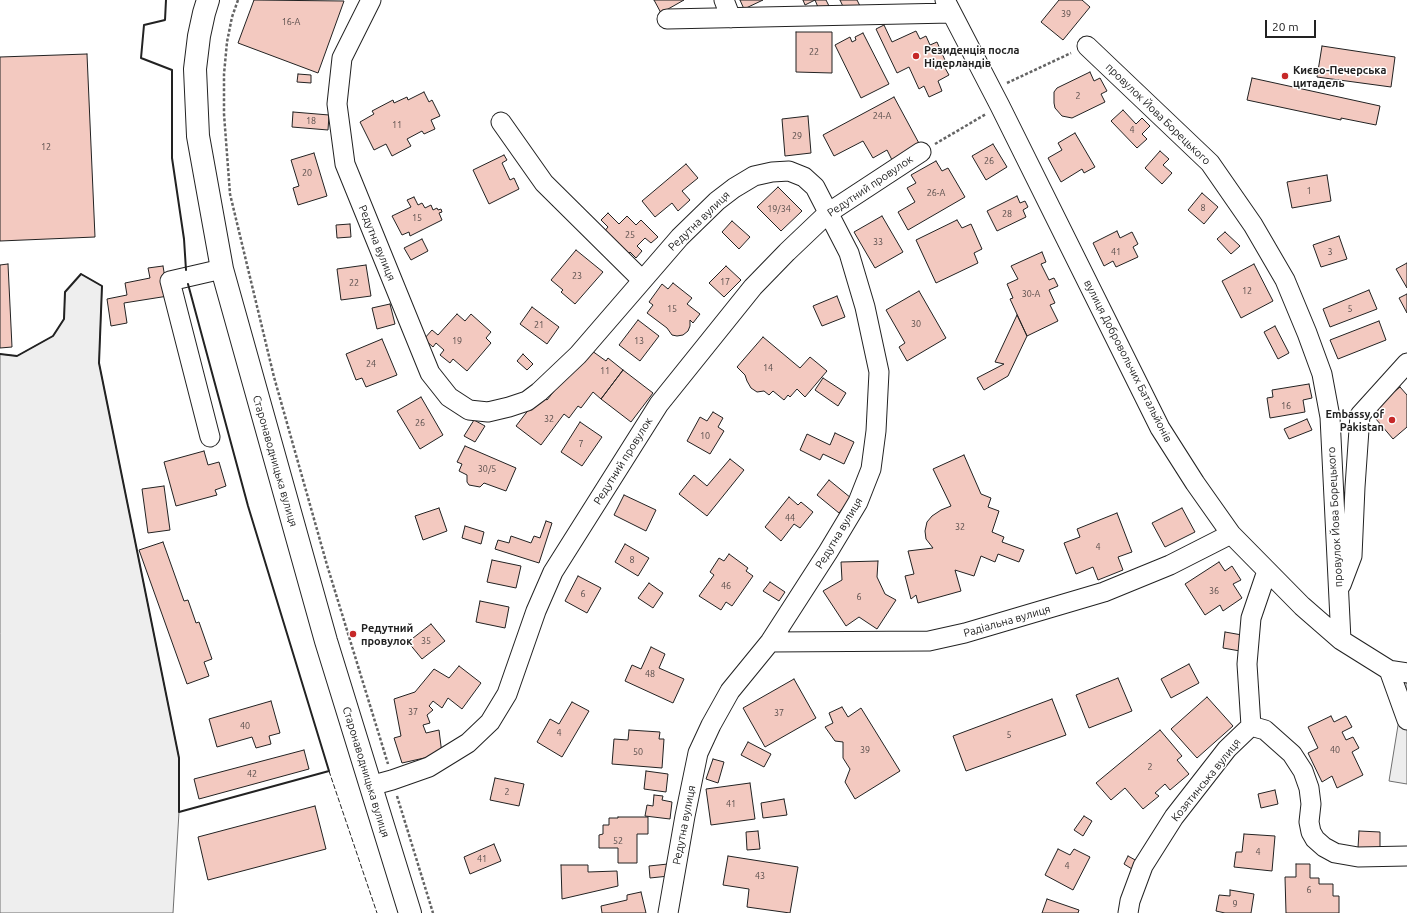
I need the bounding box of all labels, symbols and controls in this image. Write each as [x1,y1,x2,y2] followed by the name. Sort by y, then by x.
[1061,9,1071,19] house number: 39
[1267,12,1318,38] scale bar
[282,17,300,27] house number: 16-А
[1272,20,1299,33] text: 20 m
[924,43,1019,69] place label: Резиденція посла Нідерландів
[809,47,819,57] house number: 22
[911,51,921,61] marker: Резиденція посла Нідерландів
[1103,60,1213,168] street label: провулок Йова Борецького
[1293,63,1386,89] place label: Києво-Печерська цитадель
[1280,71,1290,81] marker: Києво-Печерська цитадель
[1075,91,1081,101] house number: 2
[873,111,891,121] house number: 24-А
[306,116,316,126] house number: 18
[392,120,402,130] house number: 11
[1129,125,1135,135] house number: 4
[792,131,802,141] house number: 29
[41,142,51,152] house number: 12
[825,152,915,220] street label: Редутний провулок
[984,156,994,166] house number: 26
[302,168,312,178] house number: 20
[1306,186,1312,196] house number: 1
[665,188,733,254] street label: Редутна вулиця
[927,188,945,198] house number: 26-А
[356,203,398,283] street label: Редутна вулиця
[1200,203,1206,213] house number: 8
[767,204,791,214] house number: 19/34
[1002,209,1012,219] house number: 28
[412,213,422,223] house number: 15
[625,230,635,240] house number: 25
[873,237,883,247] house number: 33
[1111,247,1121,257] house number: 41
[1327,247,1333,257] house number: 3
[572,271,582,281] house number: 23
[720,277,730,287] house number: 17
[349,278,359,288] house number: 22
[1081,278,1175,444] street label: вулиця Добровольчих Батальйонів
[1242,286,1252,296] house number: 12
[1022,289,1040,299] house number: 30-А
[667,304,677,314] house number: 15
[1347,304,1353,314] house number: 5
[911,319,921,329] house number: 30
[534,320,544,330] house number: 21
[452,336,462,346] house number: 19
[634,336,644,346] house number: 13
[366,359,376,369] house number: 24
[763,363,773,373] house number: 14
[600,366,610,376] house number: 11
[250,394,300,528] street label: Старонаводницька вулиця
[1281,401,1291,411] house number: 16
[1325,407,1384,433] place label: Embassy of Pakistan
[544,414,554,424] house number: 32
[591,415,655,507] street label: Редутний провулок
[1387,415,1397,425] marker: Embassy of Pakistan
[415,418,425,428] house number: 26
[700,431,710,441] house number: 10
[578,439,584,449] house number: 7
[1325,446,1345,588] street label: провулок Йова Борецького
[478,464,496,474] house number: 30/5
[813,495,865,571] street label: Редутна вулиця
[785,513,795,523] house number: 44
[955,522,965,532] house number: 32
[1095,542,1101,552] house number: 4
[629,555,635,565] house number: 8
[721,581,731,591] house number: 46
[1209,586,1219,596] house number: 36
[580,589,586,599] house number: 6
[856,592,862,602] house number: 6
[962,602,1052,640] street label: Радіальна вулиця
[361,621,413,647] place label: Редутний провулок
[348,629,358,639] marker: Редутний провулок
[421,636,431,646] house number: 35
[645,669,655,679] house number: 48
[340,705,392,839] street label: Старонаводницька вулиця
[408,707,418,717] house number: 37
[774,708,784,718] house number: 37
[240,721,250,731] house number: 40
[556,728,562,738] house number: 4
[1006,730,1012,740] house number: 5
[1168,736,1244,824] street label: Козятинська вулиця
[860,745,870,755] house number: 39
[1330,745,1340,755] house number: 40
[633,747,643,757] house number: 50
[1147,762,1153,772] house number: 2
[247,769,257,779] house number: 42
[670,784,698,866] street label: Редутна вулиця
[504,787,510,797] house number: 2
[726,799,736,809] house number: 41
[613,836,623,846] house number: 52
[1255,847,1261,857] house number: 4
[477,854,487,864] house number: 41
[1064,861,1070,871] house number: 4
[755,871,765,881] house number: 43
[1306,885,1312,895] house number: 6
[1232,899,1238,909] house number: 9

